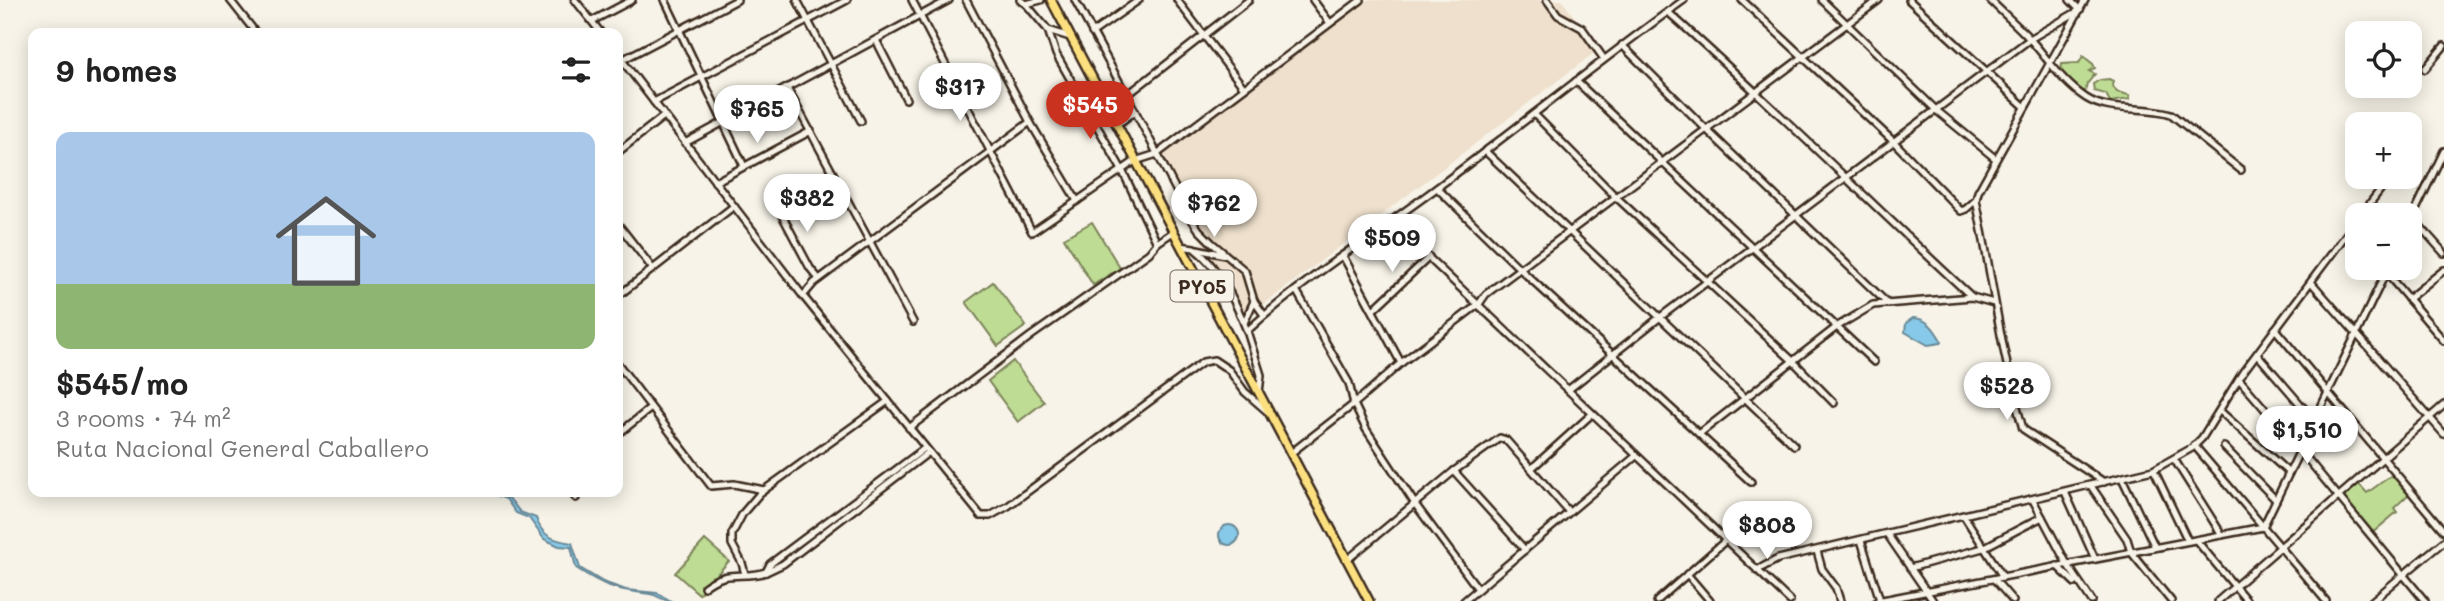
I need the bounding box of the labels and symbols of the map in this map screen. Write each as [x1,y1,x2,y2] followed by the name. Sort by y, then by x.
[919,64,1001,123] pin: $317
[1049,82,1131,141] pin: $545
[716,86,798,145] pin: $765
[766,174,848,234] pin: $382
[1173,180,1255,239] pin: $762
[1351,215,1433,274] pin: $509
[1170,270,1234,302] road number: PY05
[1966,362,2048,422] pin: $528
[2250,406,2364,466] pin: $1,510
[1726,502,1808,561] pin: $808

